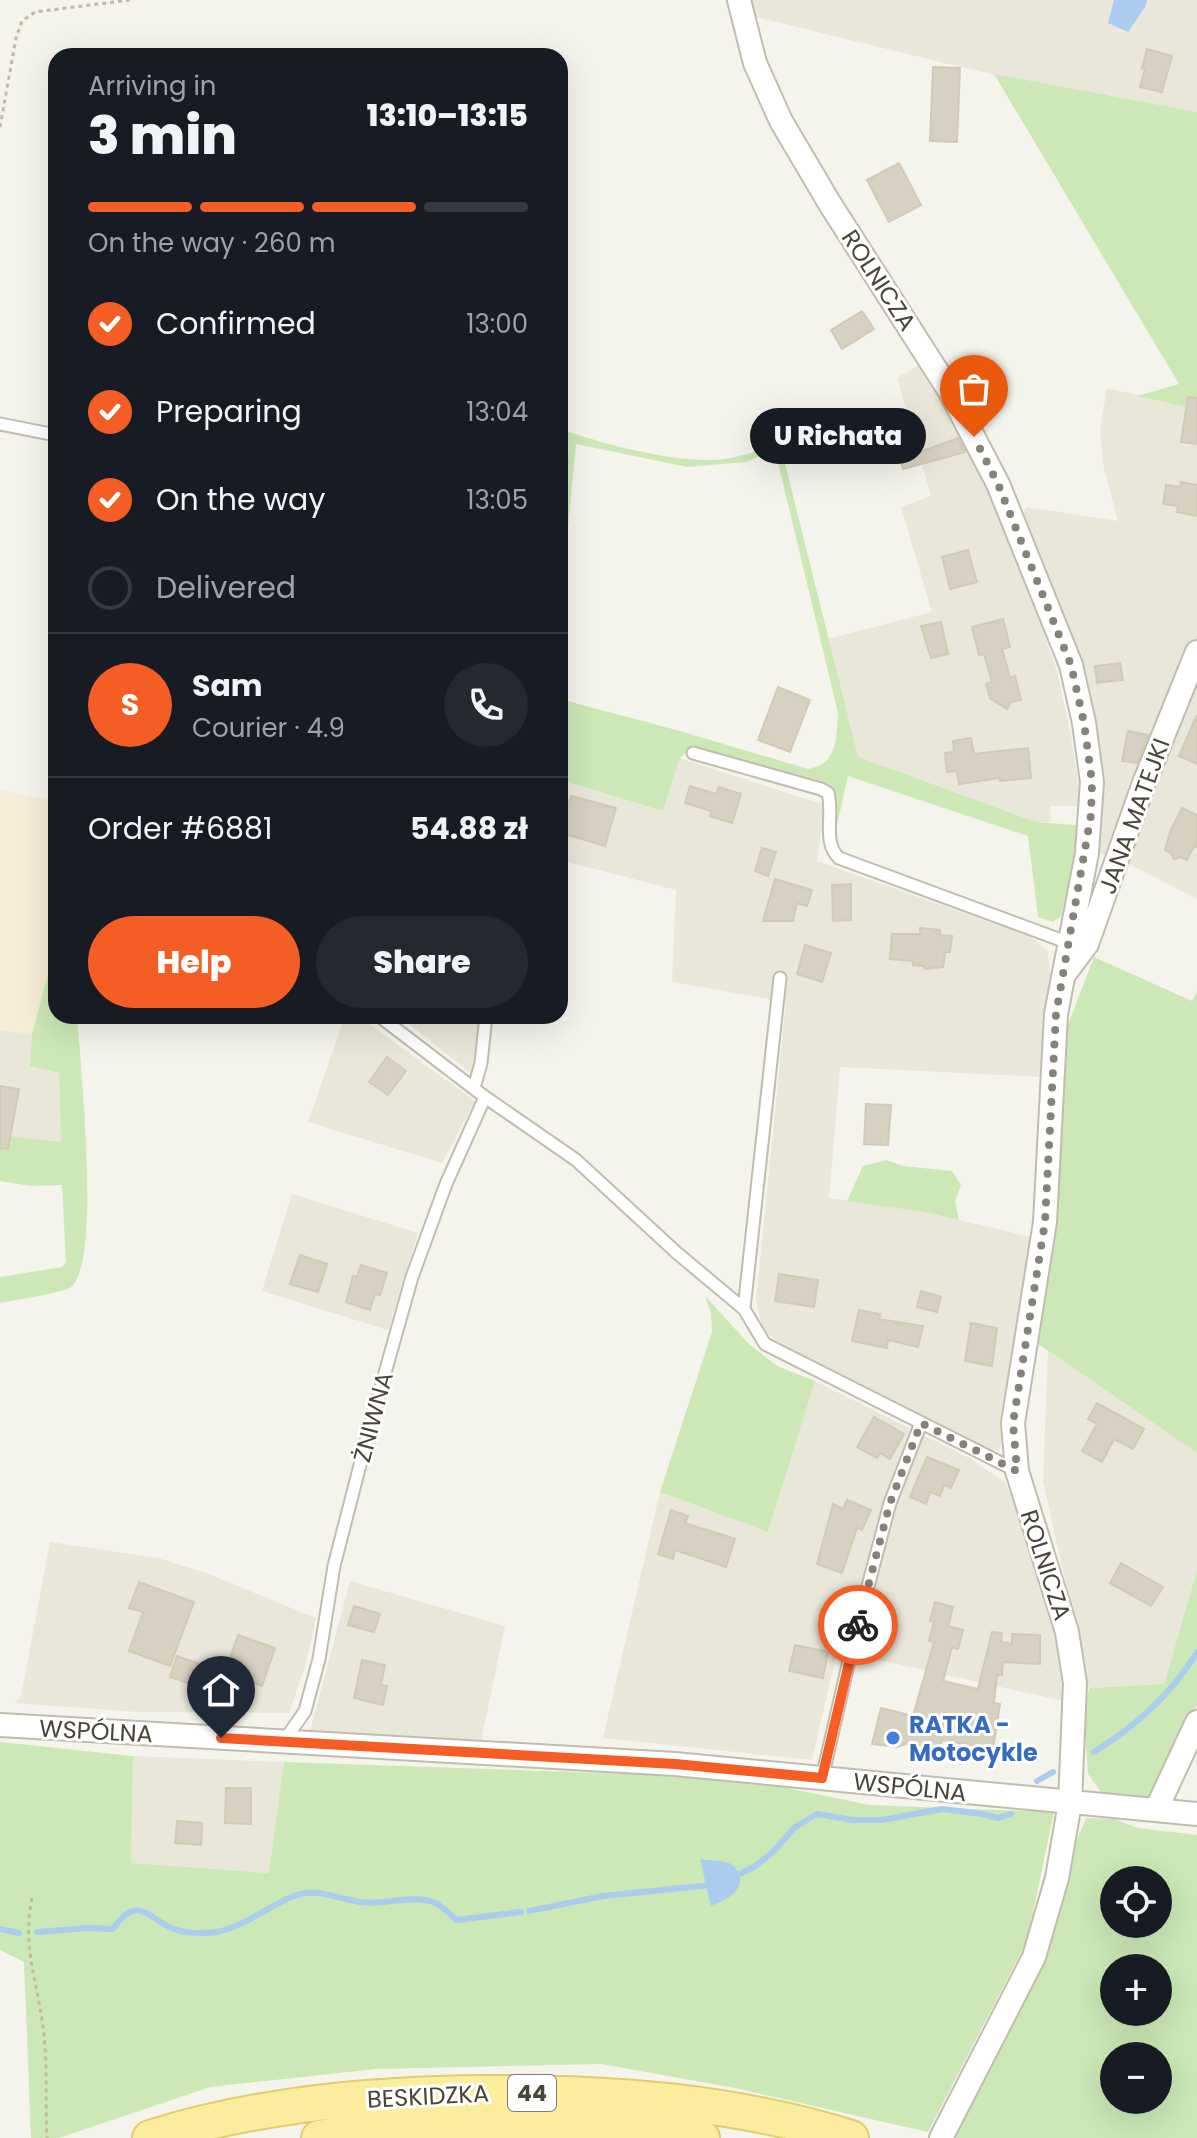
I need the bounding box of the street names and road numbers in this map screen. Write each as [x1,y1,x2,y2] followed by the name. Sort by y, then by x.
[834,223,924,337] street label: ROLNICZA
[1091,734,1177,898] street label: JANA MATEJKI
[345,1368,401,1466] street label: ŻNIWNA
[1013,1506,1079,1624] street label: ROLNICZA
[38,1712,154,1750] street label: WSPÓLNA
[852,1765,968,1809] street label: WSPÓLNA
[508,2075,556,2111] road number: 44
[366,2076,490,2116] street label: BESKIDZKA

